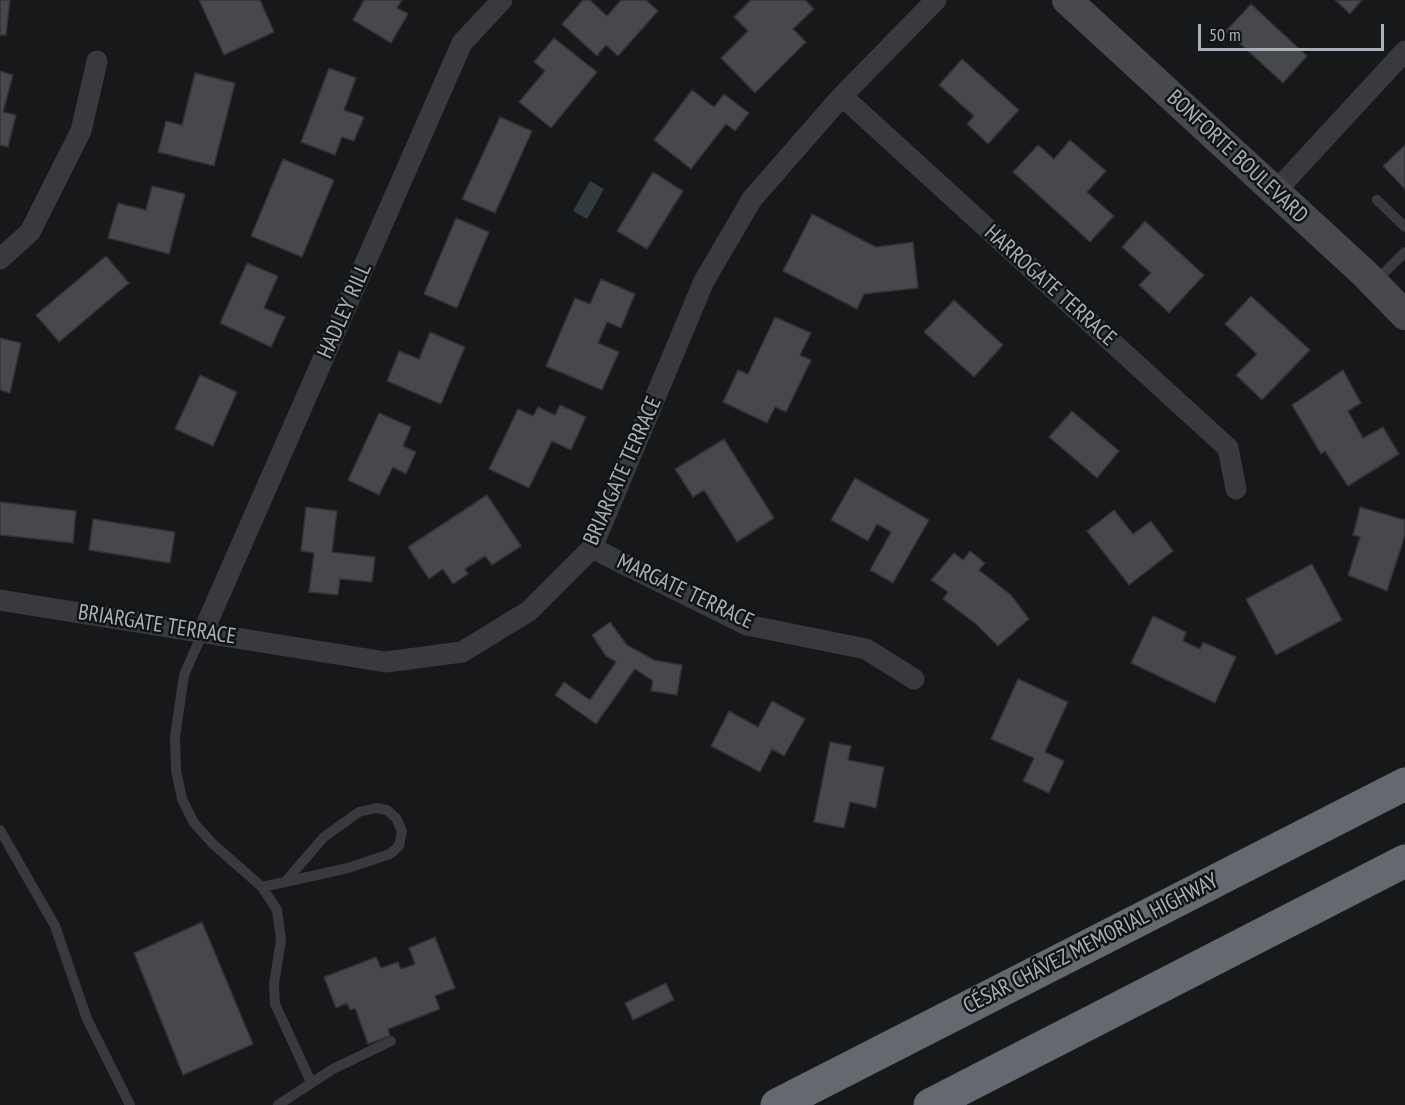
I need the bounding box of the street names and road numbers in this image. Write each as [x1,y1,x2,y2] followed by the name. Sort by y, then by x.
[1161,85,1313,229] street label: BONFORTE BOULEVARD
[979,220,1121,352] street label: HARROGATE TERRACE
[312,260,378,362] street label: HADLEY RILL
[578,393,668,549] street label: BRIARGATE TERRACE
[613,549,757,635] street label: MARGATE TERRACE
[76,599,238,651] street label: BRIARGATE TERRACE
[959,868,1223,1020] street label: CÉSAR CHÁVEZ MEMORIAL HIGHWAY

